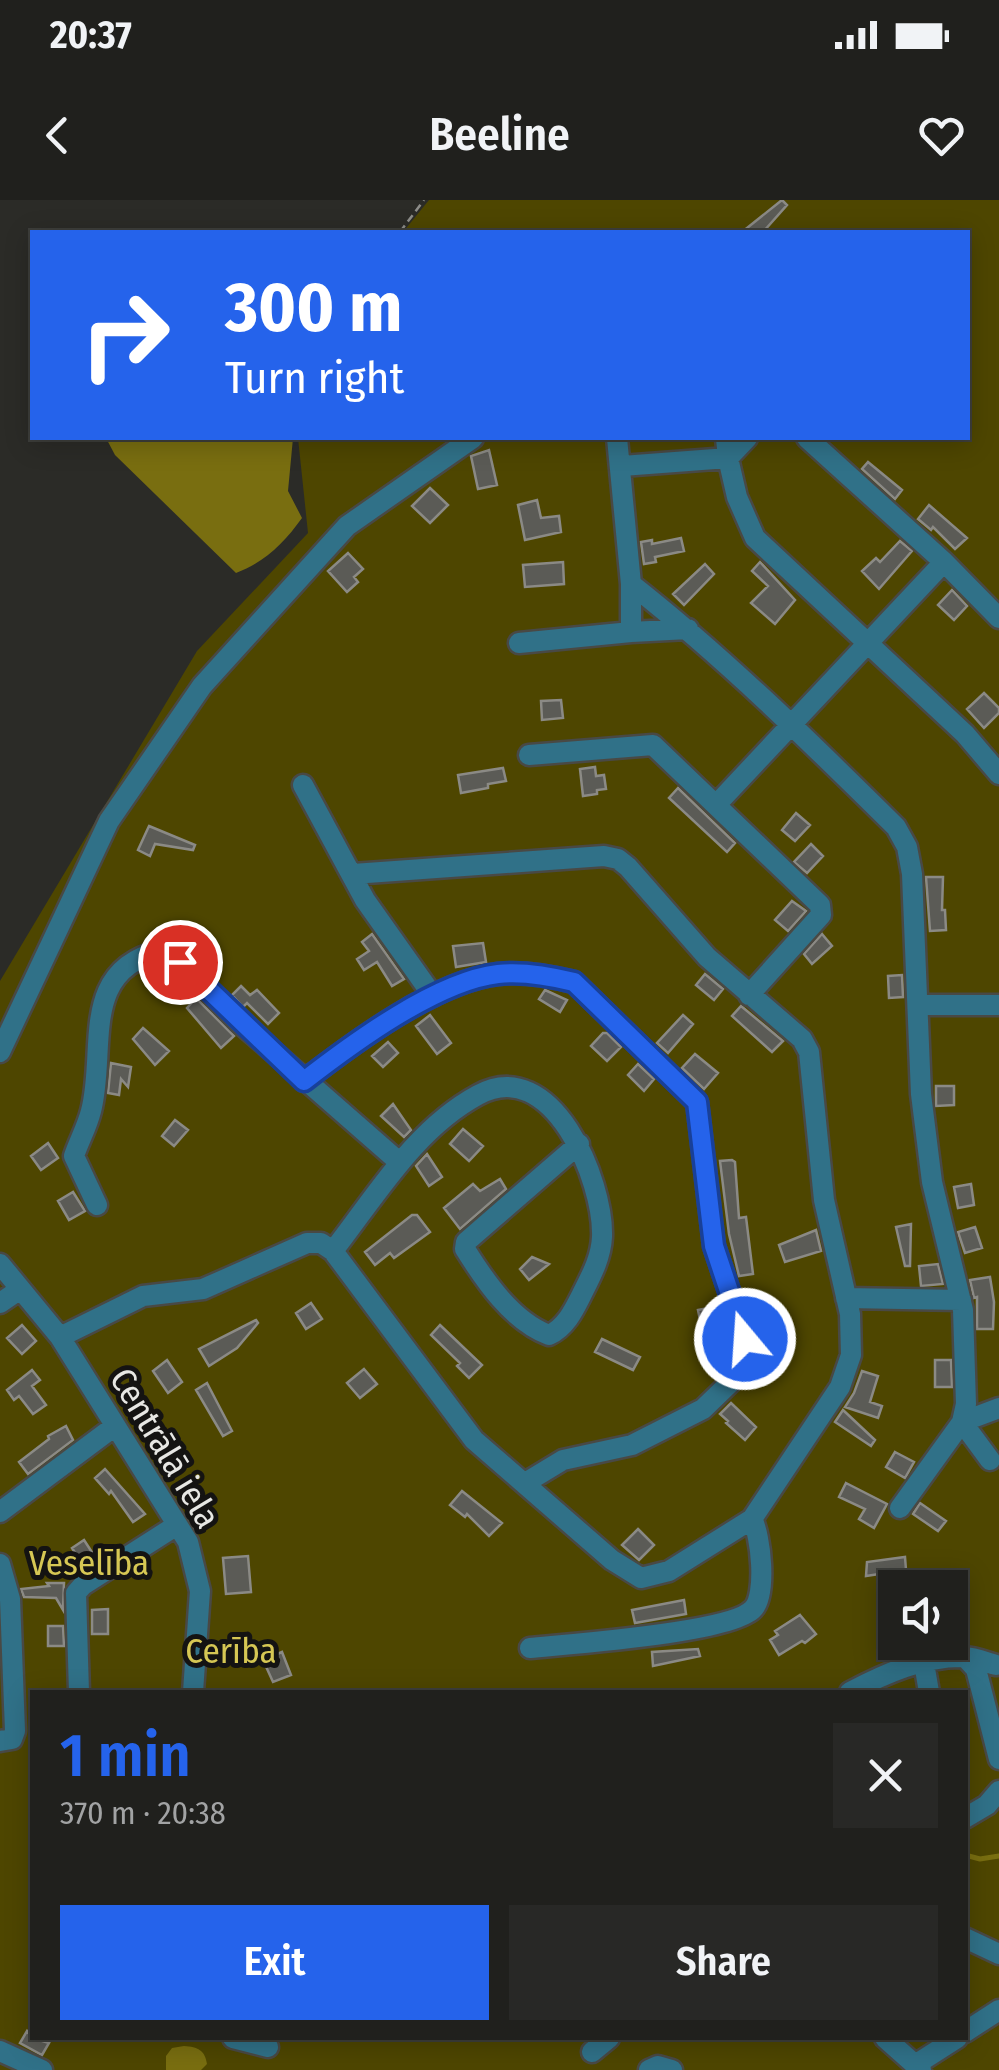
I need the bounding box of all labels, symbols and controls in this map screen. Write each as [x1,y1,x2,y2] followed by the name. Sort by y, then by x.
[50,12,132,58] text: 20:37
[30,108,85,163] icon: back
[429,108,570,162] text: Beeline
[914,108,969,163] icon: heart
[225,266,403,350] text: 300 m
[60,270,190,400] icon: right
[225,351,404,405] text: Turn right
[138,920,223,1005] pin
[153,935,208,990] icon: arrive
[693,1287,797,1391] position arrow
[101,1360,229,1536] street label: Centrālā iela
[29,1542,149,1584] park label: Veselība
[878,1570,968,1660] map controls
[878,1570,968,1660] button: sound
[185,1630,277,1672] park label: Cerība
[60,1720,191,1792] text: 1 min
[833,1723,938,1828] button: close
[60,1794,226,1832] text: 370 m · 20:38
[60,1905,489,2020] button: Exit
[509,1905,938,2020] button: Share

